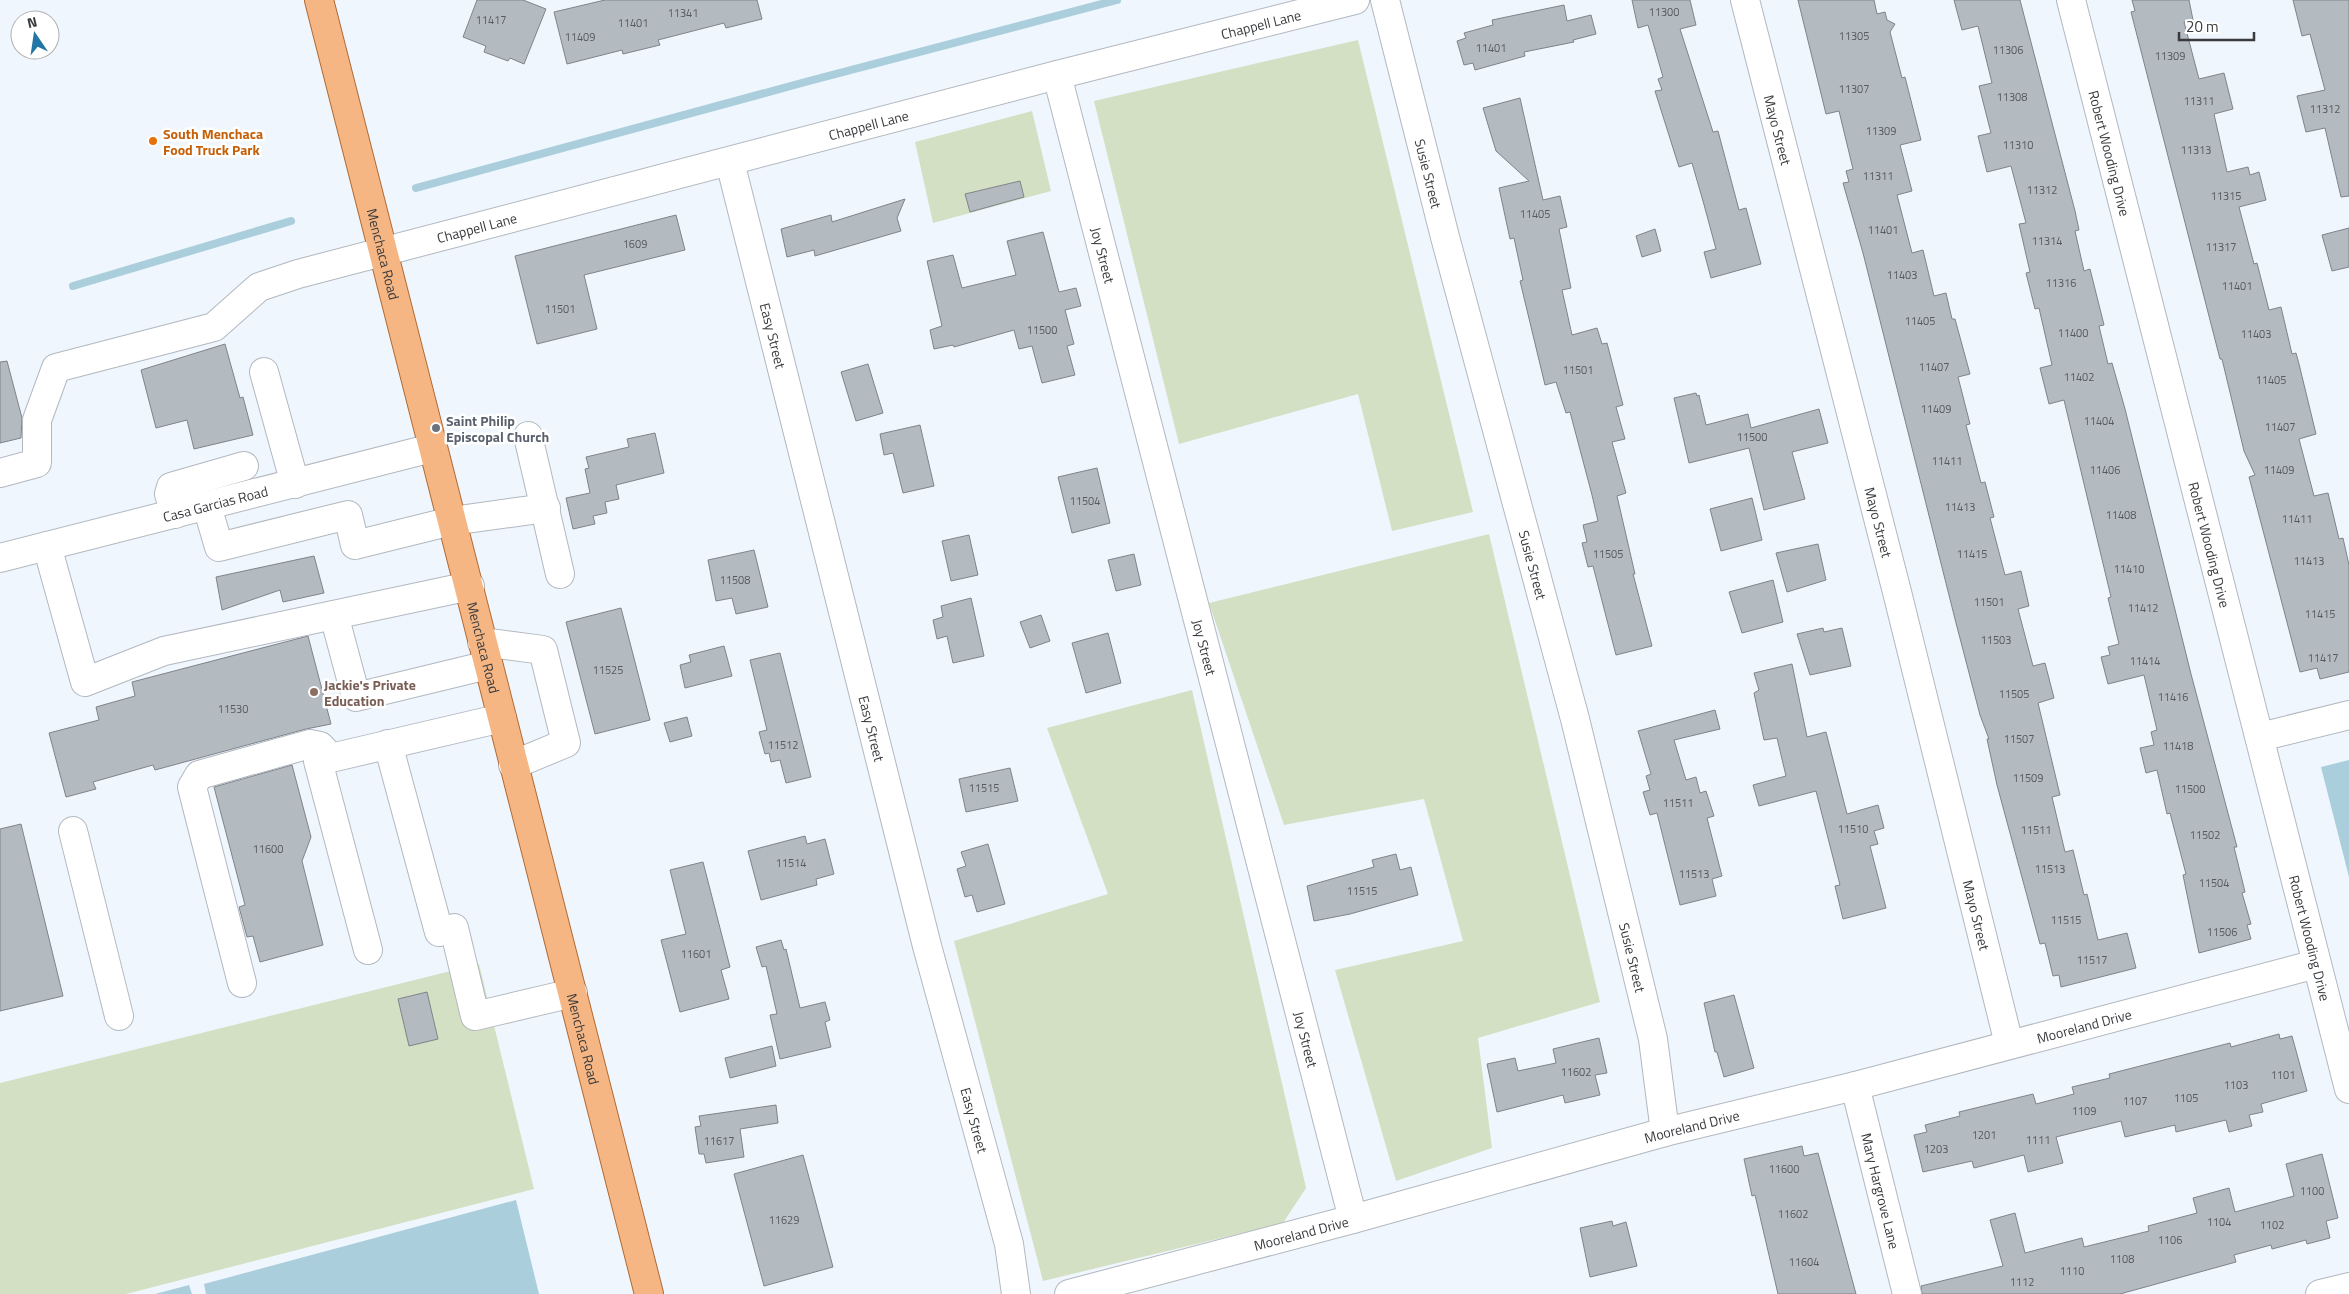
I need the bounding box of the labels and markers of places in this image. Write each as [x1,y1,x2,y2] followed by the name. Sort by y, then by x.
[163,123,263,160] place label: South Menchaca Food Truck Park
[147,135,159,147] marker: South Menchaca Food Truck Park
[446,410,549,447] place label: Saint Philip Episcopal Church
[430,422,442,434] marker: Saint Philip Episcopal Church
[324,674,416,711] place label: Jackie's Private Education
[308,686,320,698] marker: Jackie's Private Education

